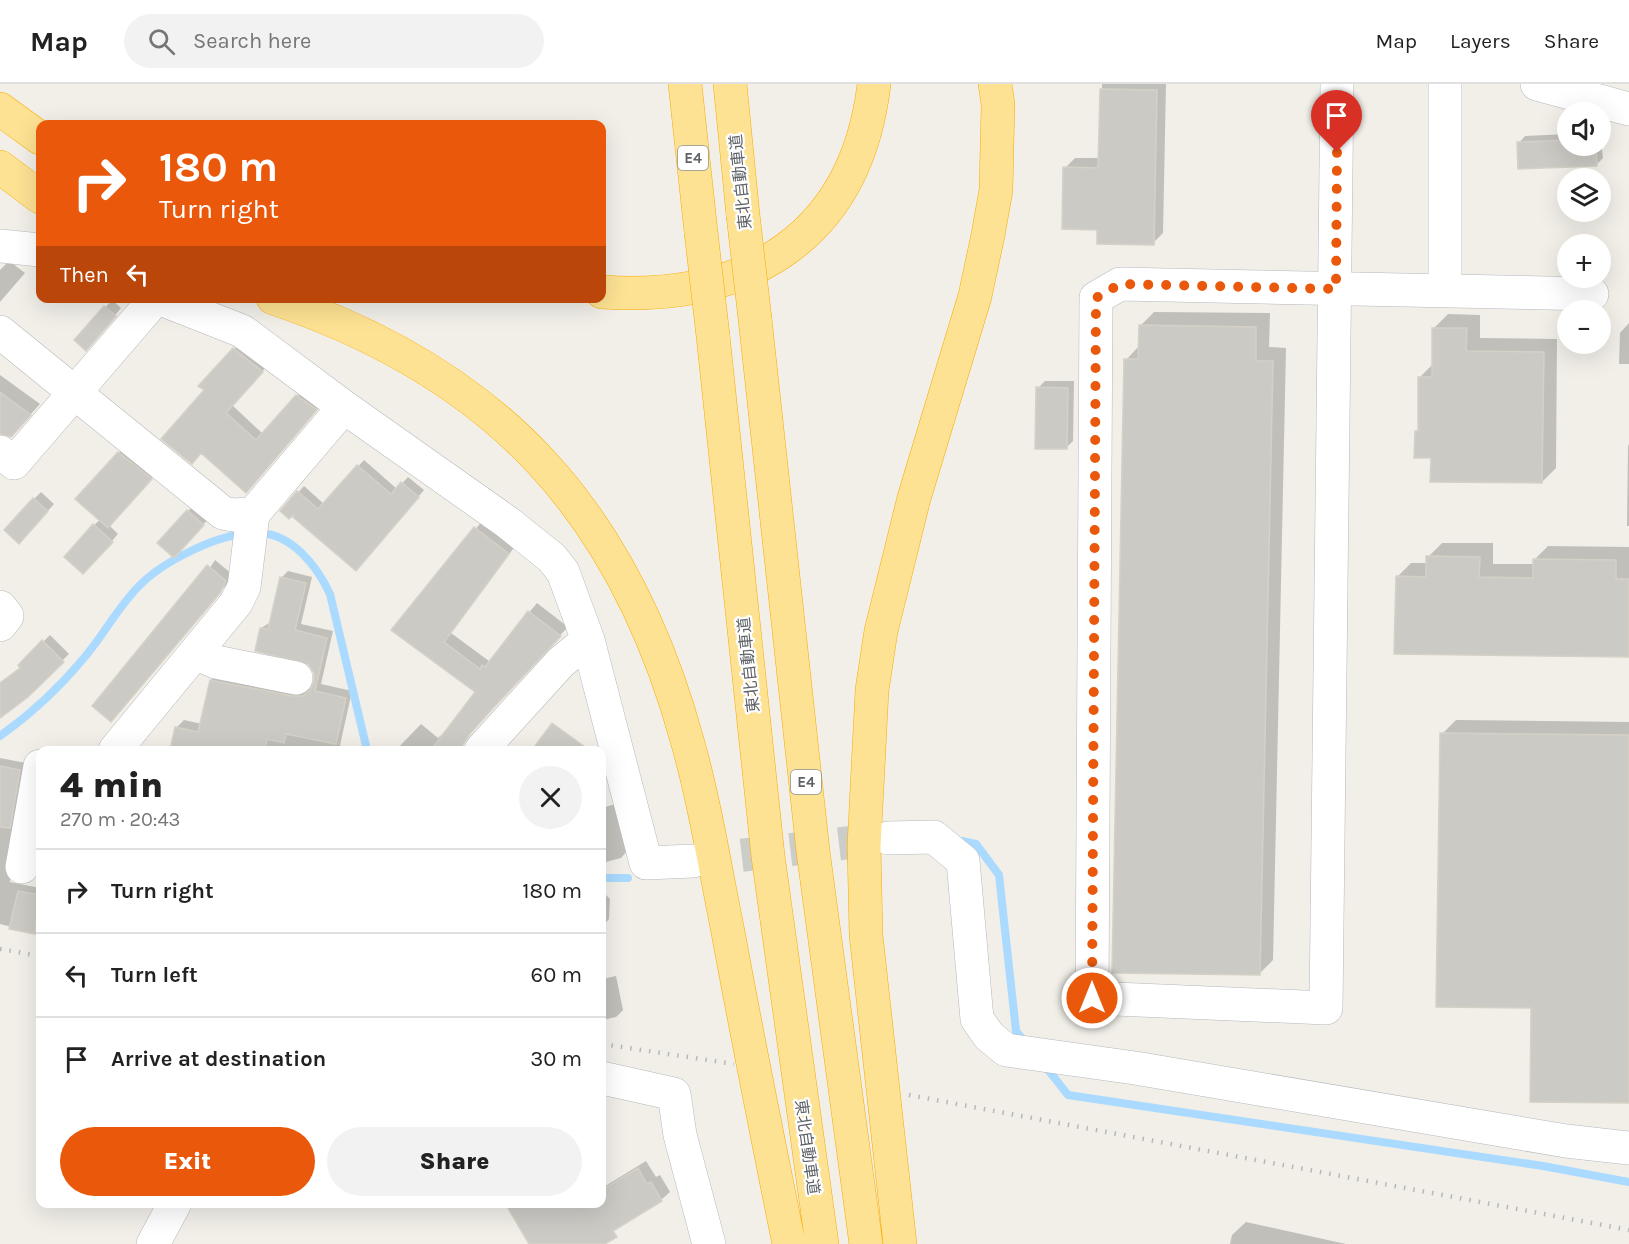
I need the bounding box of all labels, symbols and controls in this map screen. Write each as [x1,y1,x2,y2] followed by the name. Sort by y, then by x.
[124,14,544,68] search box
[30,25,88,58] text: Map
[145,25,178,58] icon: search
[193,28,311,54] text: Search here
[1375,29,1417,53] text: Map
[1450,29,1511,53] text: Layers
[1544,29,1599,53] text: Share
[1311,90,1362,152] pin
[1320,99,1353,132] icon: arrive
[1557,102,1611,354] map controls
[1557,102,1611,156] button: sound
[726,133,755,231] street label: 東北自動車道
[159,142,278,192] text: 180 m
[60,144,138,222] icon: right
[678,146,708,170] road number: E4
[1557,168,1611,222] button: layers
[159,193,279,225] text: Turn right
[1557,234,1611,288] button: +
[121,258,154,291] icon: left
[60,262,109,288] text: Then
[1557,300,1611,354] button: −
[734,616,763,714] street label: 東北自動車道
[60,764,163,806] text: 4 min
[519,766,582,829] button: close
[791,770,821,794] road number: E4
[60,808,180,831] text: 270 m · 20:43
[60,875,93,908] icon: right
[111,878,214,904] text: Turn right
[522,878,582,904] text: 180 m
[60,959,93,992] icon: left
[111,962,198,988] text: Turn left
[531,962,582,988] text: 60 m
[1060,966,1124,1030] position arrow
[60,1043,93,1076] icon: arrive
[111,1046,326,1072] text: Arrive at destination
[530,1046,582,1072] text: 30 m
[791,1098,824,1196] street label: 東北自動車道
[60,1127,315,1196] button: Exit
[327,1127,582,1196] button: Share

